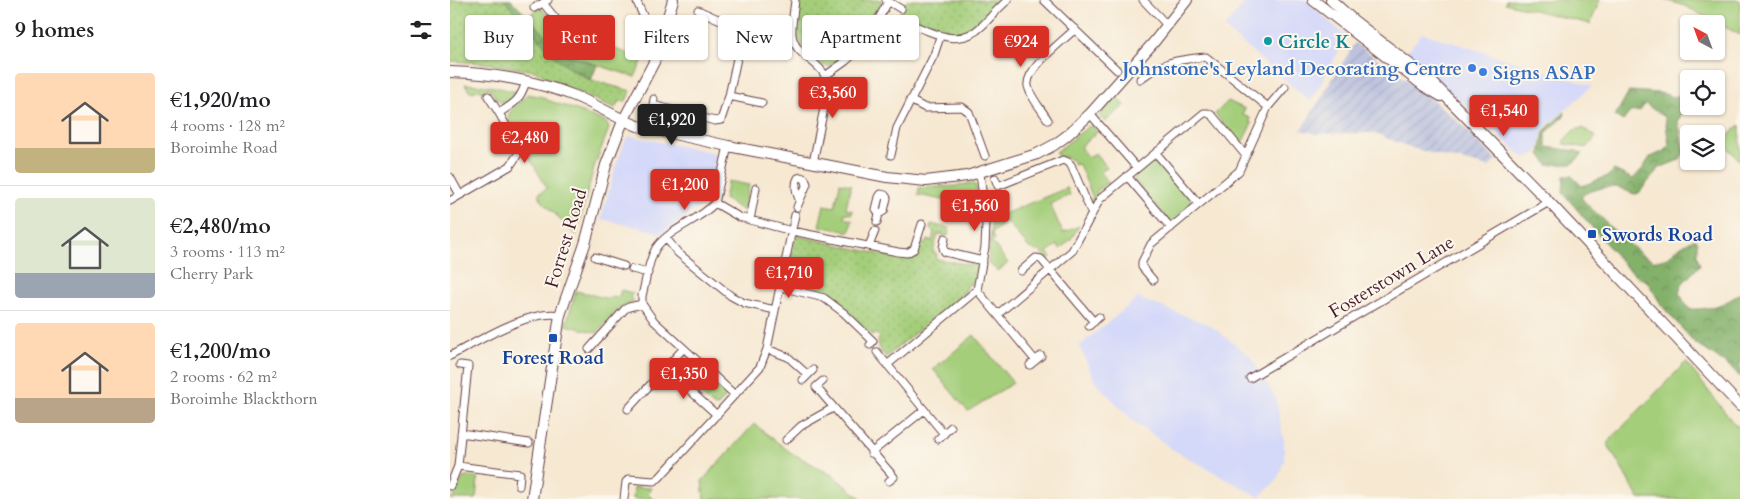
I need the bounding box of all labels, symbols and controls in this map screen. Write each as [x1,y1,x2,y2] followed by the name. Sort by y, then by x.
[465,15,533,60] chip: Buy
[543,15,615,60] chip: Rent
[625,15,708,60] chip: Filters
[718,15,792,60] chip: New
[802,15,919,60] chip: Apartment
[1680,15,1725,60] north arrow
[1680,15,1725,170] map controls
[15,16,94,45] text: 9 homes
[407,16,435,44] icon: filters
[991,26,1051,68] pin: €924
[1278,29,1351,55] place label: Circle K
[1004,31,1038,53] text: €924
[1262,35,1274,47] marker: Circle K
[1119,56,1462,82] place label: Johnstone's Leyland Decorating Centre
[1493,60,1596,86] place label: Signs ASAP
[1466,62,1478,74] marker: Johnstone's Leyland Decorating Centre
[1477,66,1489,78] marker: Signs ASAP
[1680,70,1725,115] button: locate
[792,76,874,119] pin: €3,560
[810,82,857,104] text: €3,560
[170,86,271,115] text: €1,920/mo
[55,93,115,153] icon: home
[1463,94,1545,137] pin: €1,540
[1481,100,1528,122] text: €1,540
[631,104,713,146] pin: €1,920
[649,109,696,131] text: €1,920
[170,115,285,137] text: 4 rooms · 128 m²
[484,121,566,164] pin: €2,480
[1680,125,1725,170] button: layers
[502,127,549,149] text: €2,480
[170,137,278,159] text: Boroimhe Road
[644,168,726,211] pin: €1,200
[662,174,709,196] text: €1,200
[538,185,593,291] street label: Forrest Road
[934,190,1016,232] pin: €1,560
[952,195,999,217] text: €1,560
[170,212,271,241] text: €2,480/mo
[55,218,115,278] icon: home
[1602,222,1713,248] place label: Swords Road
[1586,228,1598,240] marker: Swords Road
[1324,229,1459,325] street label: Fosterstown Lane
[170,241,285,263] text: 3 rooms · 113 m²
[748,256,830,299] pin: €1,710
[766,262,813,284] text: €1,710
[170,263,253,285] text: Cherry Park
[547,332,559,344] marker: Forest Road
[170,337,271,366] text: €1,200/mo
[55,343,115,403] icon: home
[502,345,604,371] place label: Forest Road
[643,358,725,400] pin: €1,350
[661,363,708,385] text: €1,350
[170,366,277,388] text: 2 rooms · 62 m²
[170,388,318,410] text: Boroimhe Blackthorn

